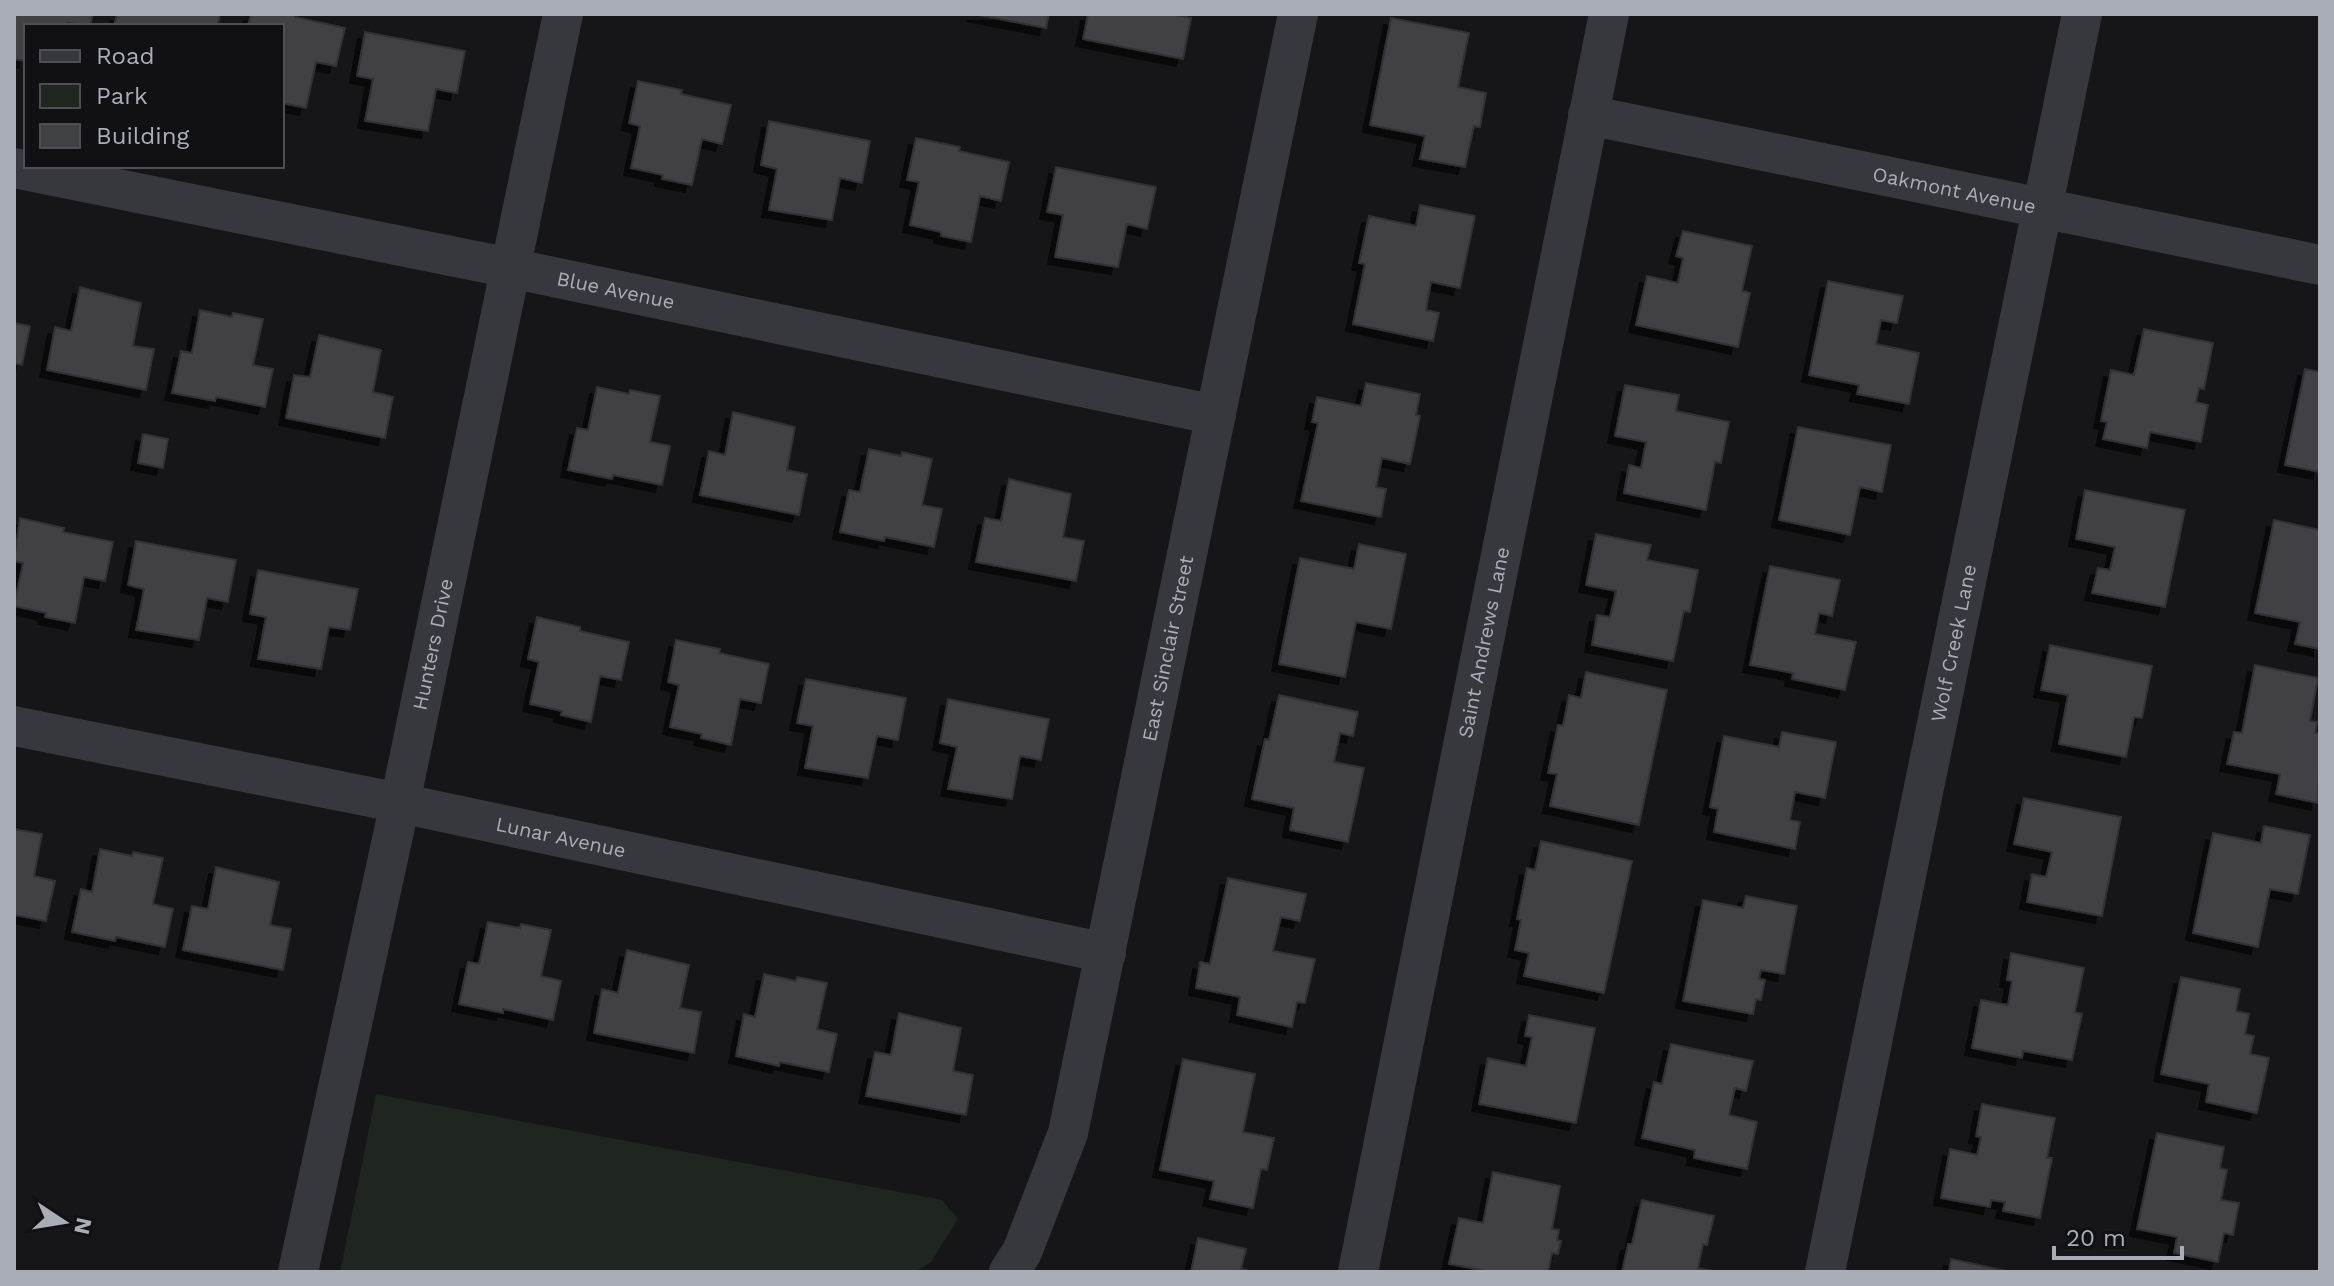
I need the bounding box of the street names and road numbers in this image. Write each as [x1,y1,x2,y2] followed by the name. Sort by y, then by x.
[1871,162,2038,219] street label: Oakmont Avenue
[555,266,677,314] street label: Blue Avenue
[1453,545,1514,740] street label: Saint Andrews Lane
[1137,553,1198,744] street label: East Sinclair Street
[1926,562,1981,724] street label: Wolf Creek Lane
[407,576,458,712] street label: Hunters Drive
[494,812,628,863] street label: Lunar Avenue

